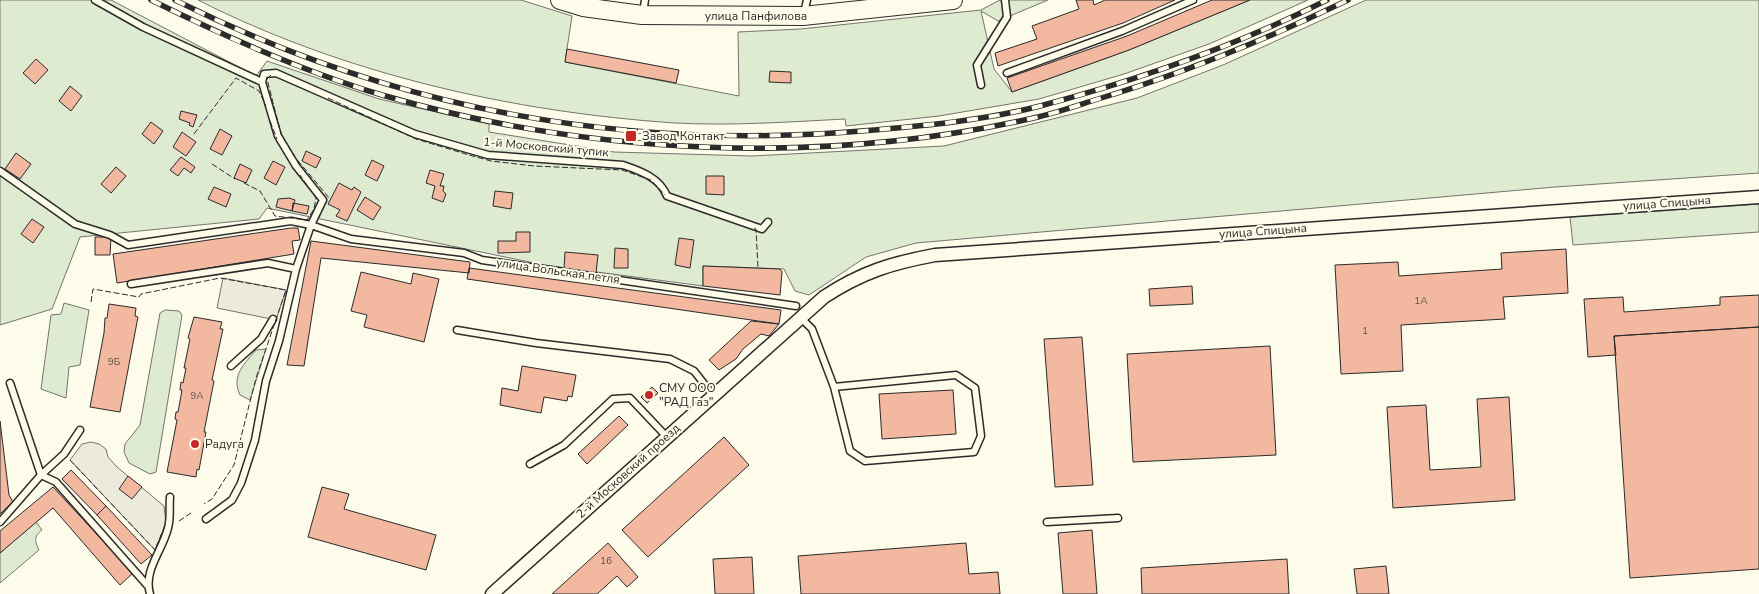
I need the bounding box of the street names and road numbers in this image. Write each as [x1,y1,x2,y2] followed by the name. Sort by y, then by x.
[705,8,807,24] street label: улица Панфилова
[483,134,610,161] street label: 1-й Московский тупик
[1623,192,1711,214] street label: улица Спицына
[1219,220,1307,242] street label: улица Спицына
[495,254,621,288] street label: улица Вольская петля
[573,420,683,522] street label: 2-й Московский проезд

